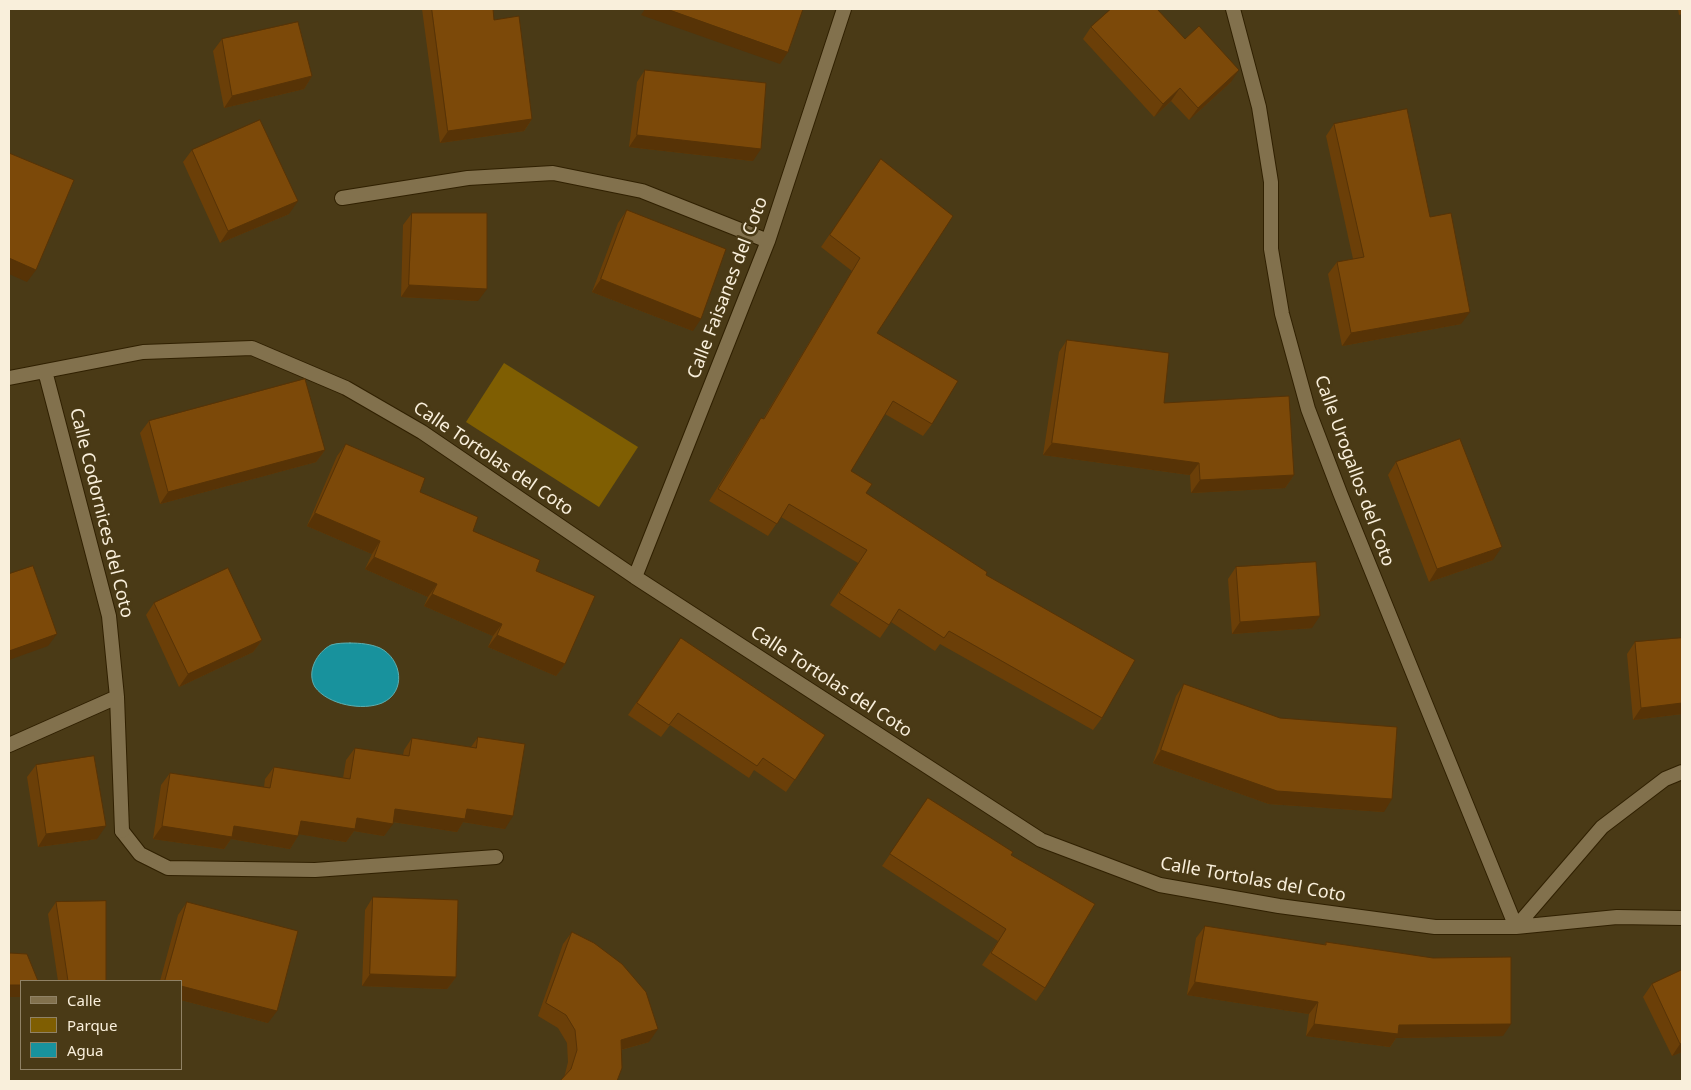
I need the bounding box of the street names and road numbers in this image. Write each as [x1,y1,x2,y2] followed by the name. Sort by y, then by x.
[683,194,773,382] street label: Calle Faisanes del Coto
[1309,373,1399,569] street label: Calle Urogallos del Coto
[409,397,577,521] street label: Calle Tortolas del Coto
[64,406,138,620] street label: Calle Codornices del Coto
[746,622,916,742] street label: Calle Tortolas del Coto
[1158,853,1348,907] street label: Calle Tortolas del Coto

